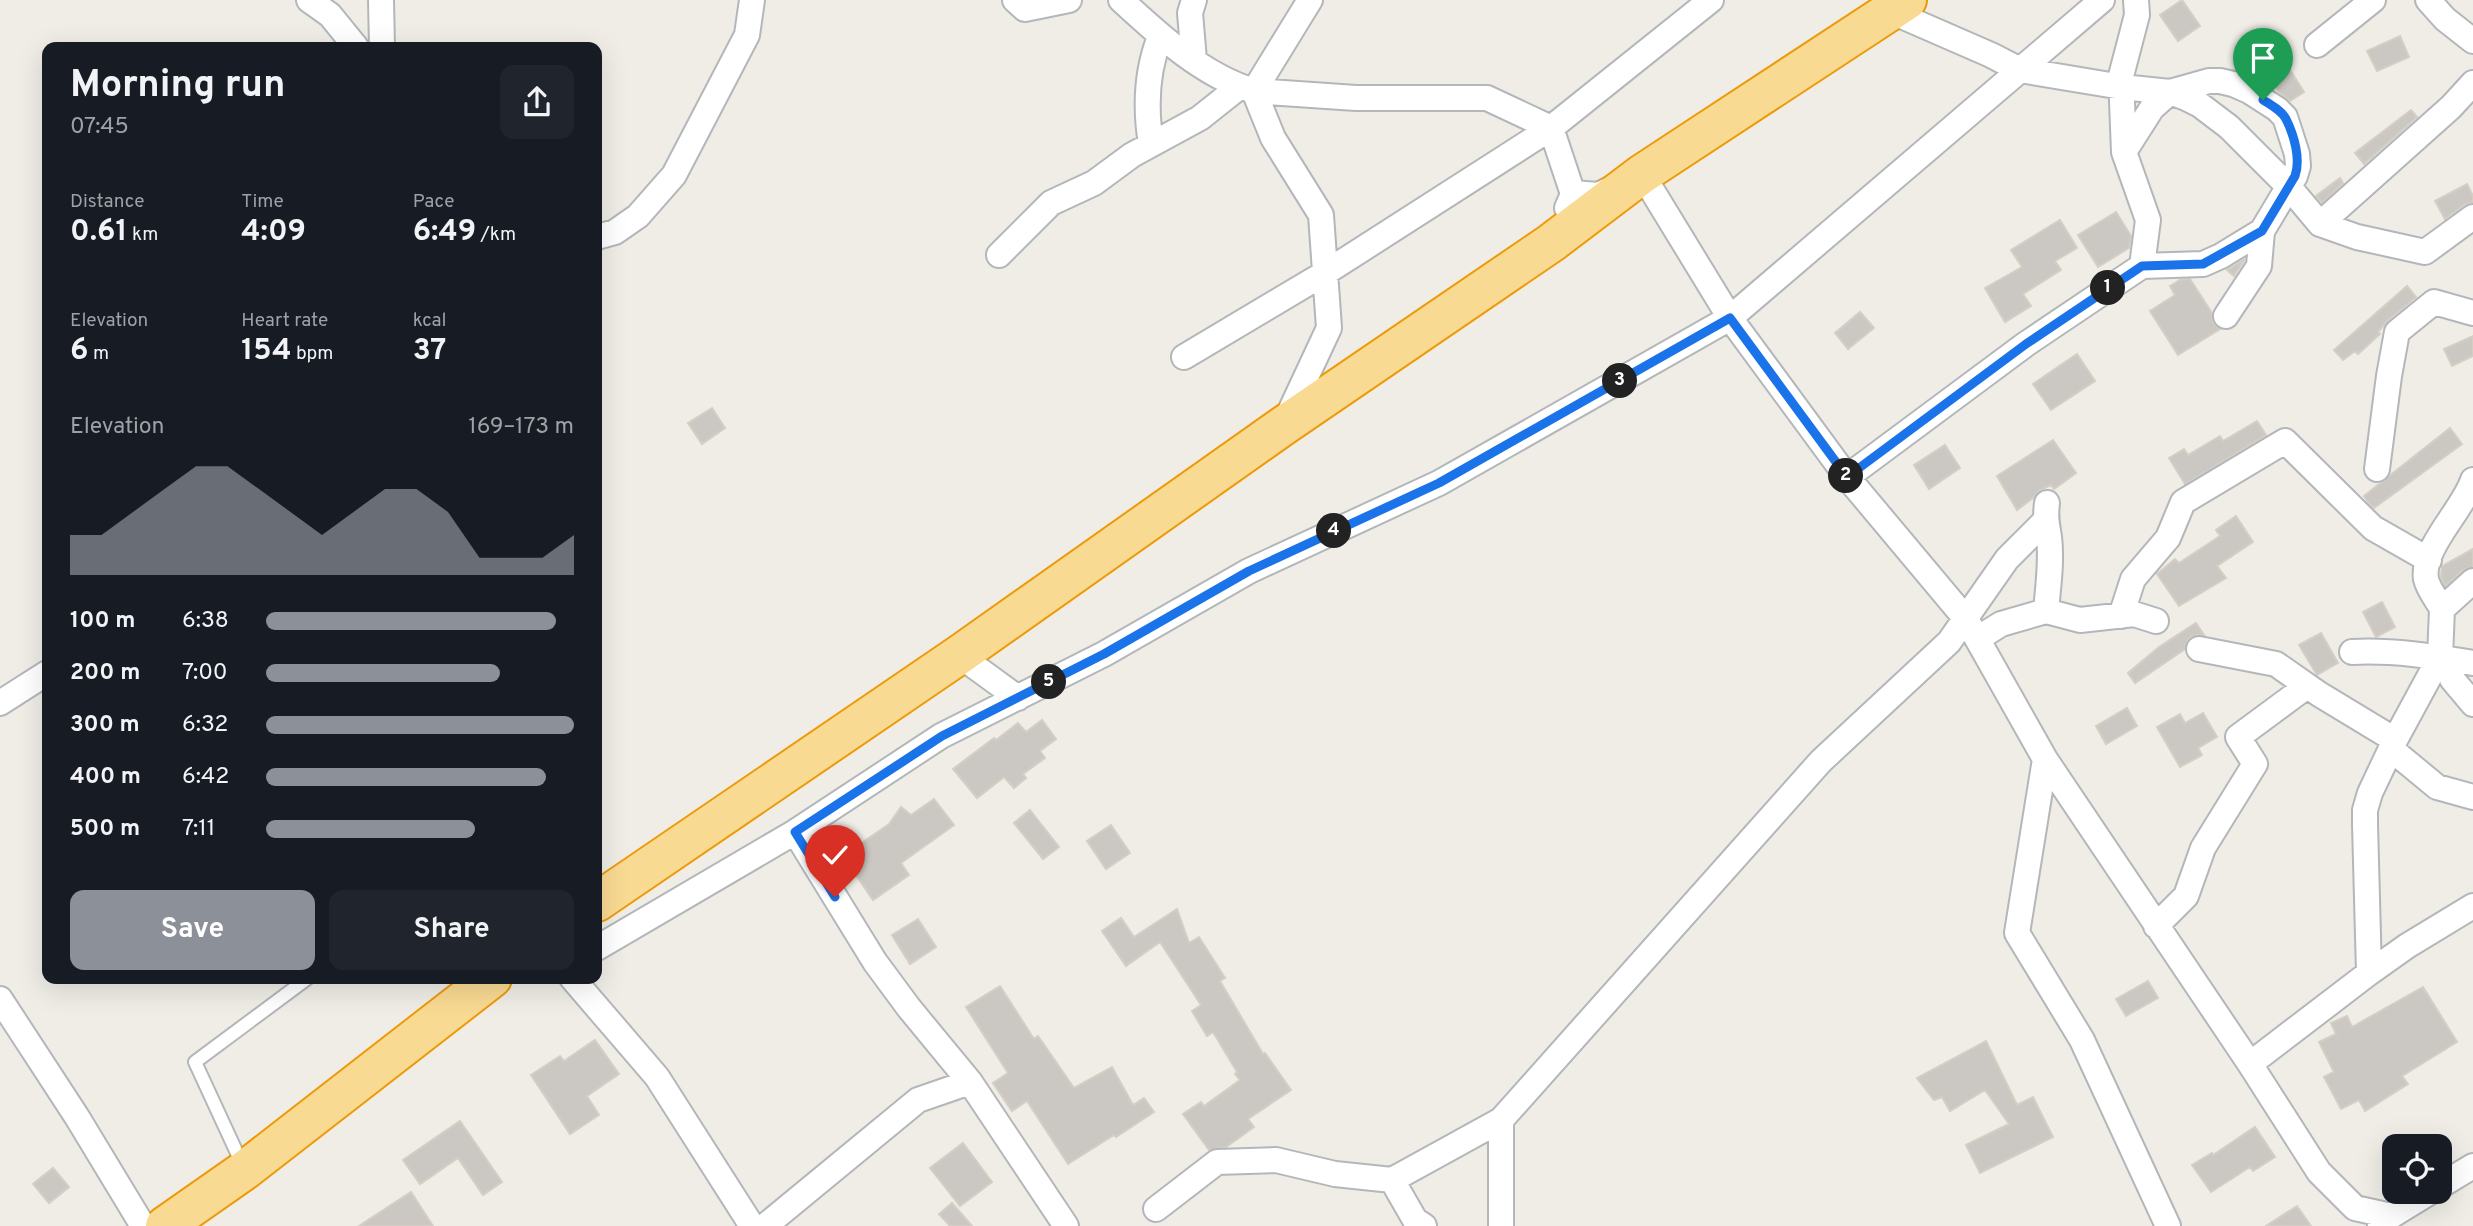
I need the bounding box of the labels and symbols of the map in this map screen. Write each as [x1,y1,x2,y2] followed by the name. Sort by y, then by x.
[2233,28,2293,100] pin
[2090,270,2126,306] pin: 1
[1602,364,1638,398] pin: 3
[1828,458,1864,494] pin: 2
[1316,514,1352,548] pin: 4
[1032,664,1066,700] pin: 5
[805,825,865,897] pin

